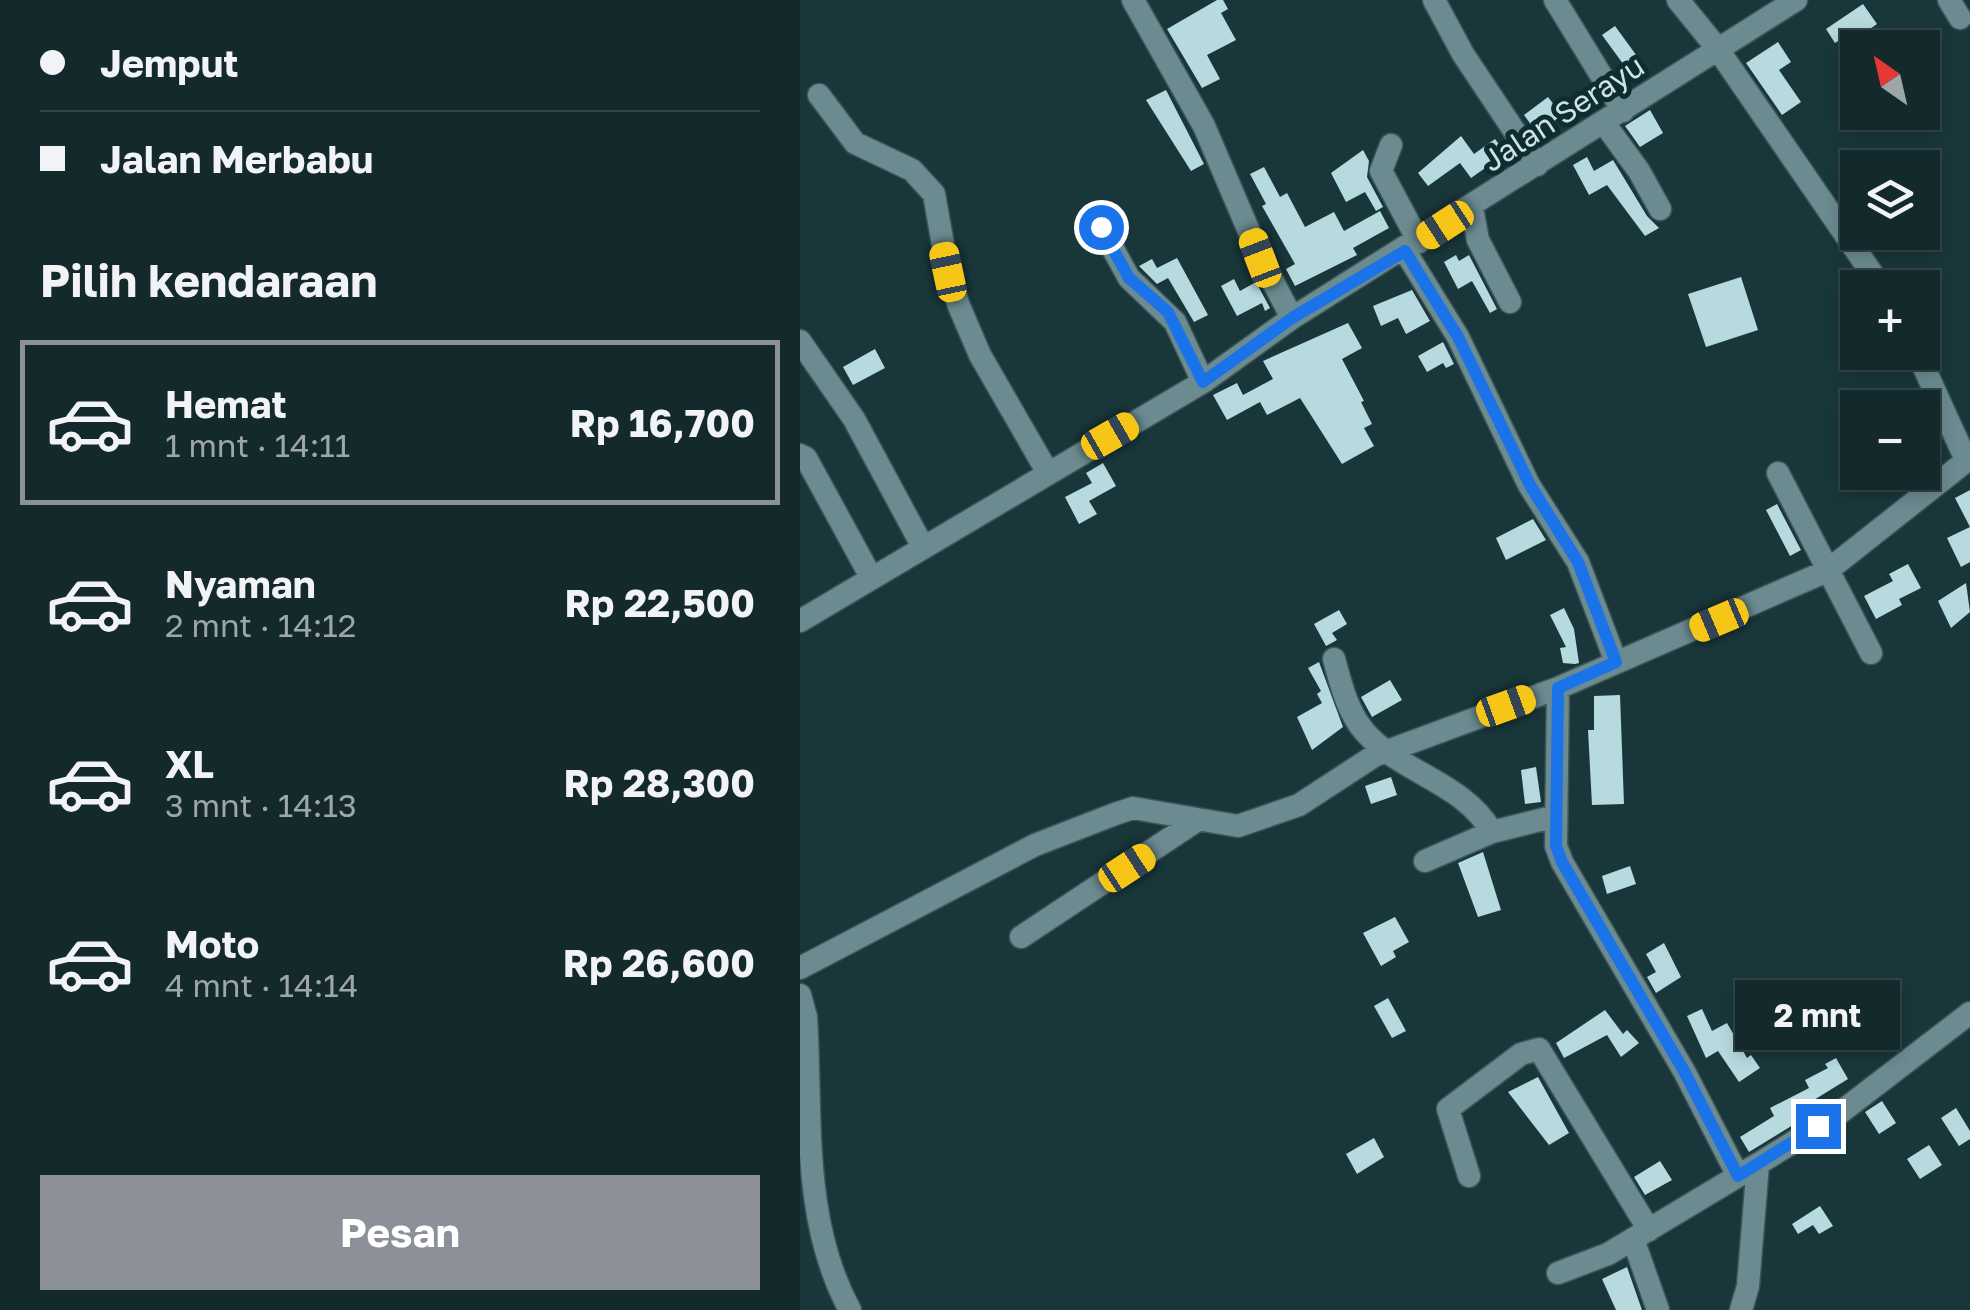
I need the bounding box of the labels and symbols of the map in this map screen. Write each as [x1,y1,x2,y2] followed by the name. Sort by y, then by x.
[1840,30,1940,130] north arrow
[1475,47,1651,179] street label: Jalan Serayu
[1412,196,1478,254] car
[1079,205,1124,250] route start
[1235,225,1285,291] car
[927,240,969,304] car
[1077,408,1143,464] car
[1686,594,1752,646] car
[1473,682,1539,730] car
[1094,839,1160,897] car
[1736,981,1900,1051] callout: 2 mnt
[1796,1104,1841,1149] route end

